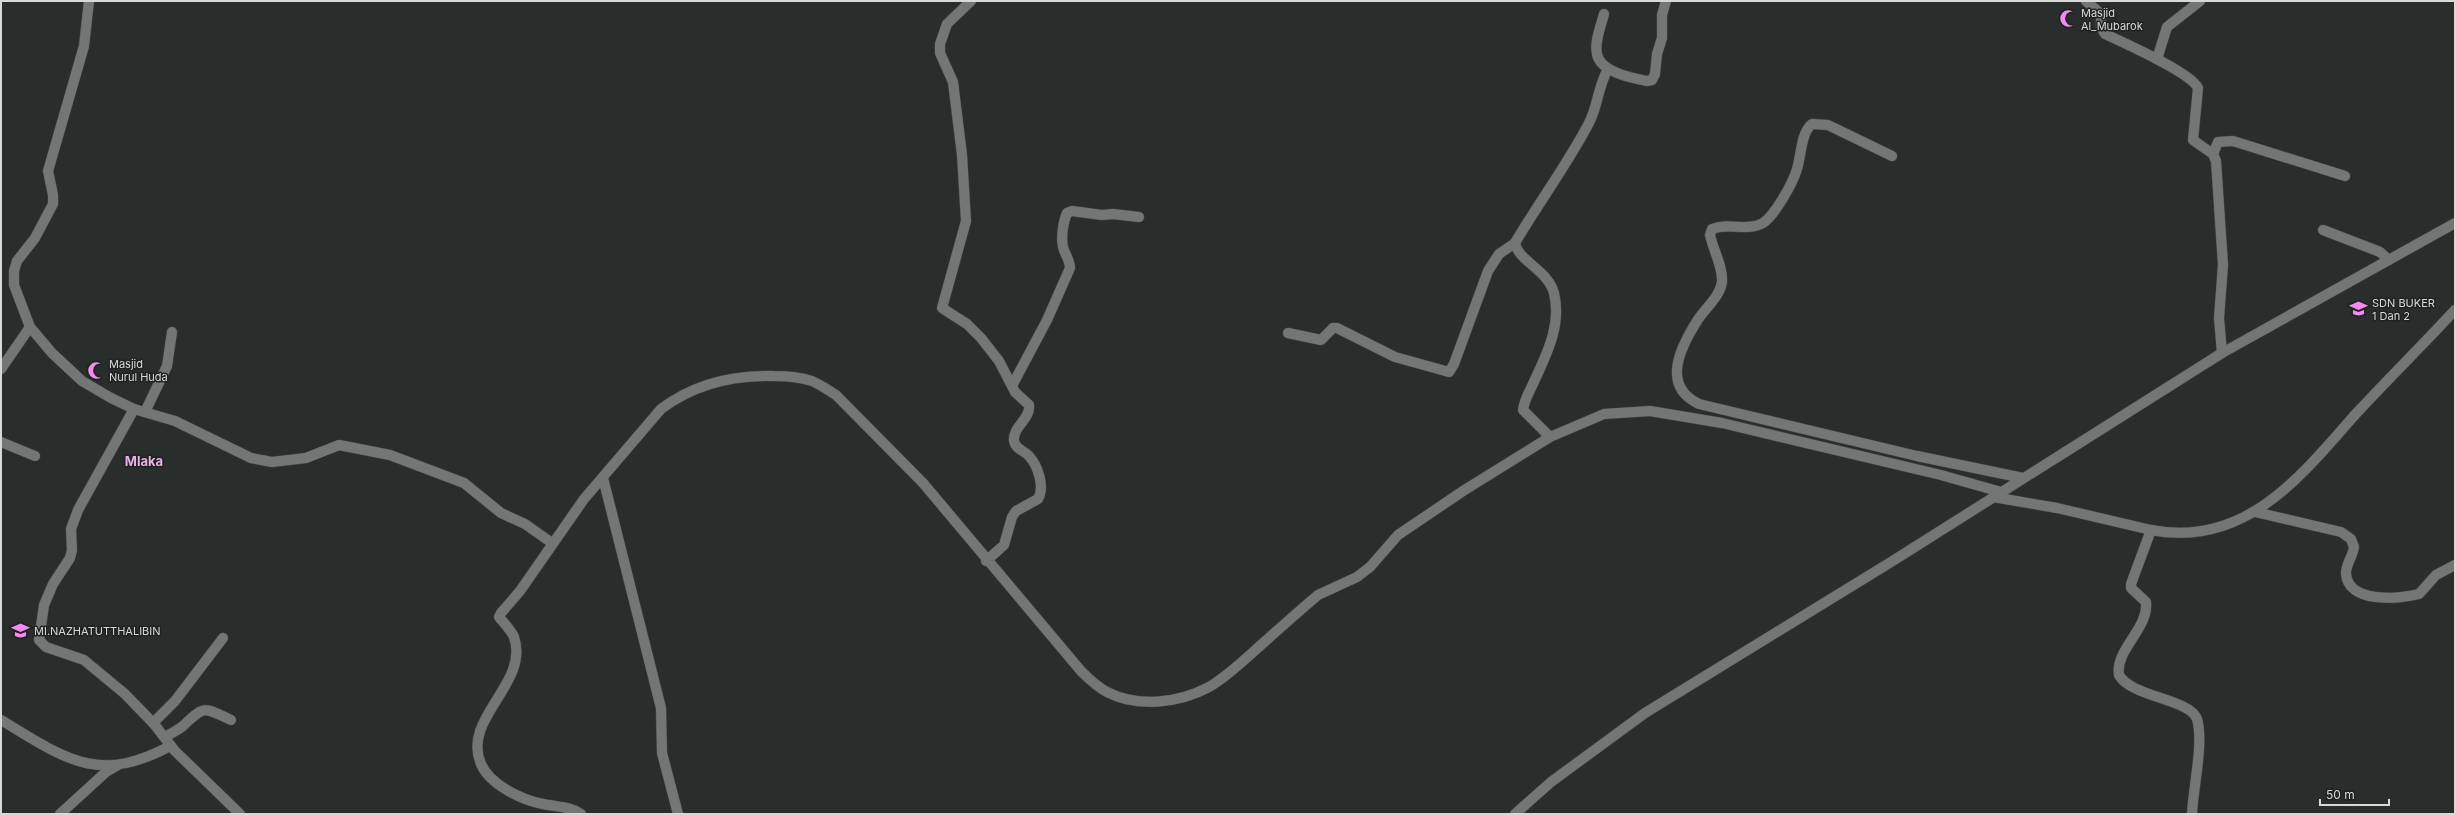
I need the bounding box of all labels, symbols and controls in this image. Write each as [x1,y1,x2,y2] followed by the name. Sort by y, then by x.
[2081,6,2143,33] place label: Masjid Al_Mubarok
[2058,9,2078,29] mosque icon: Masjid Al_Mubarok
[2372,296,2435,323] place label: SDN BUKER 1 Dan 2
[2349,299,2369,319] school or university icon: SDN BUKER 1 Dan 2
[109,357,168,384] place label: Masjid Nurul Huda
[86,360,106,380] mosque icon: Masjid Nurul Huda
[125,453,163,469] district label: Mlaka
[11,621,31,641] school or university icon: MI.NAZHATUTTHALIBIN
[34,624,161,638] place label: MI.NAZHATUTTHALIBIN
[2320,781,2389,807] scale bar
[2326,787,2355,802] text: 50 m

